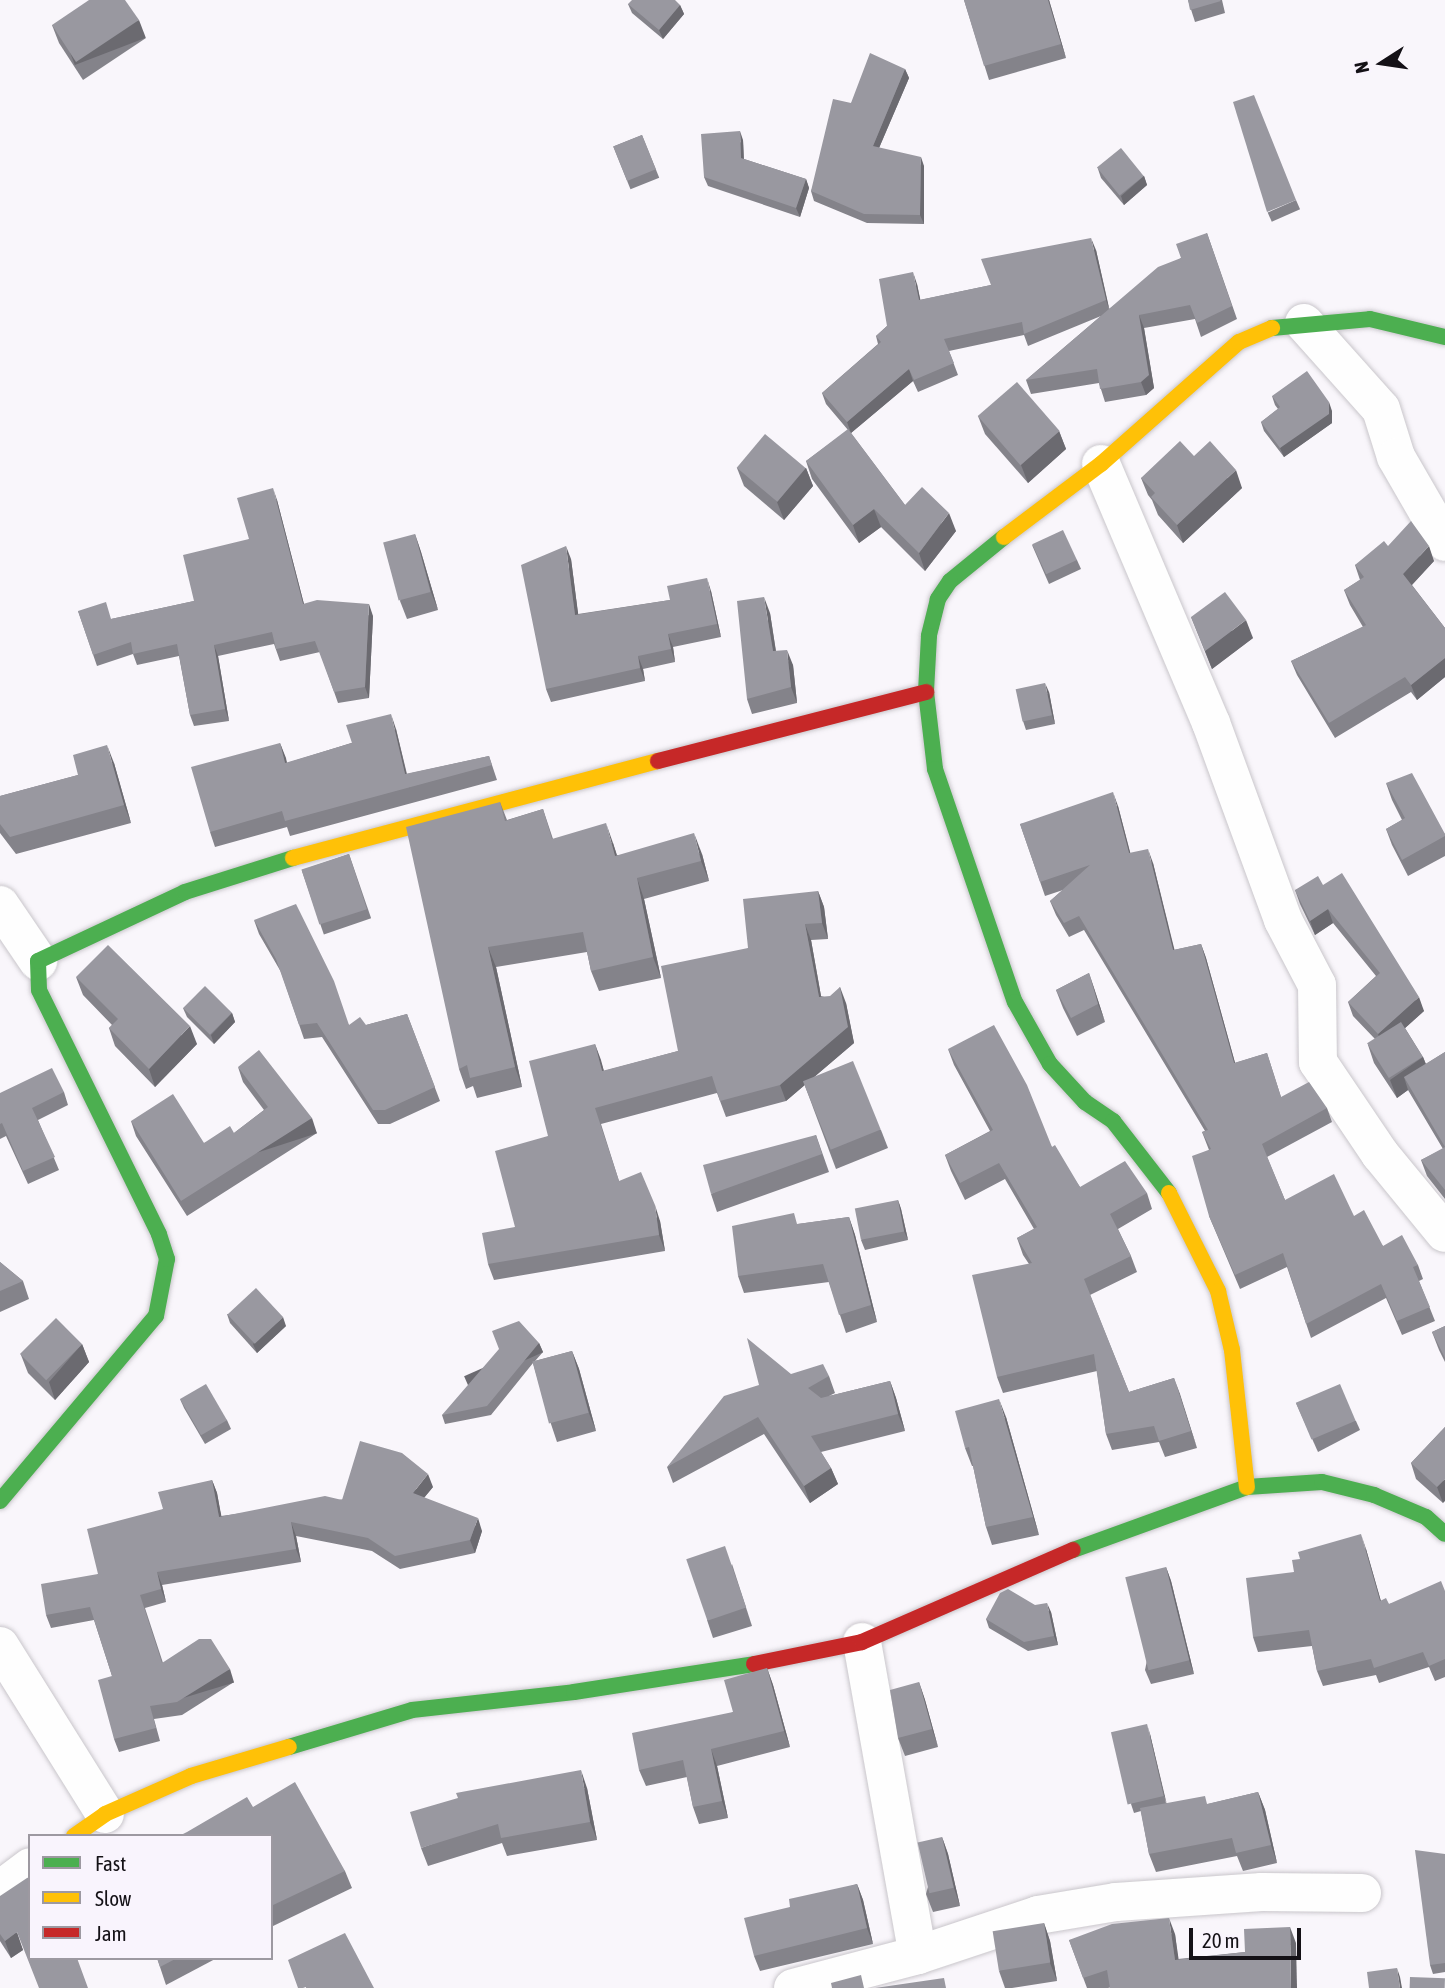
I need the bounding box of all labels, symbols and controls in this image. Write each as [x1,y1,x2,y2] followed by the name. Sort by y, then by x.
[1347,28,1417,98] north arrow
[1350,60,1373,75] text: N
[28,1834,273,1960] legend
[95,1851,126,1875] text: Fast
[95,1886,131,1910] text: Slow
[1193,1914,1305,1958] scale bar
[95,1921,127,1945] text: Jam
[1202,1928,1240,1952] text: 20 m

